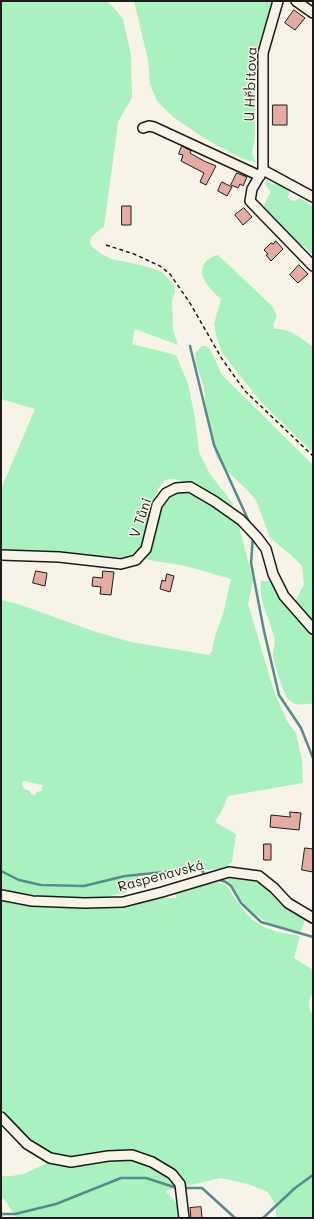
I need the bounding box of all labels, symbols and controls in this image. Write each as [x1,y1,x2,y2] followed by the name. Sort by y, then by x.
[241,46,261,122] street label: U Hřbitova
[126,496,156,540] street label: V Tůni
[116,856,206,896] street label: Raspenavská

